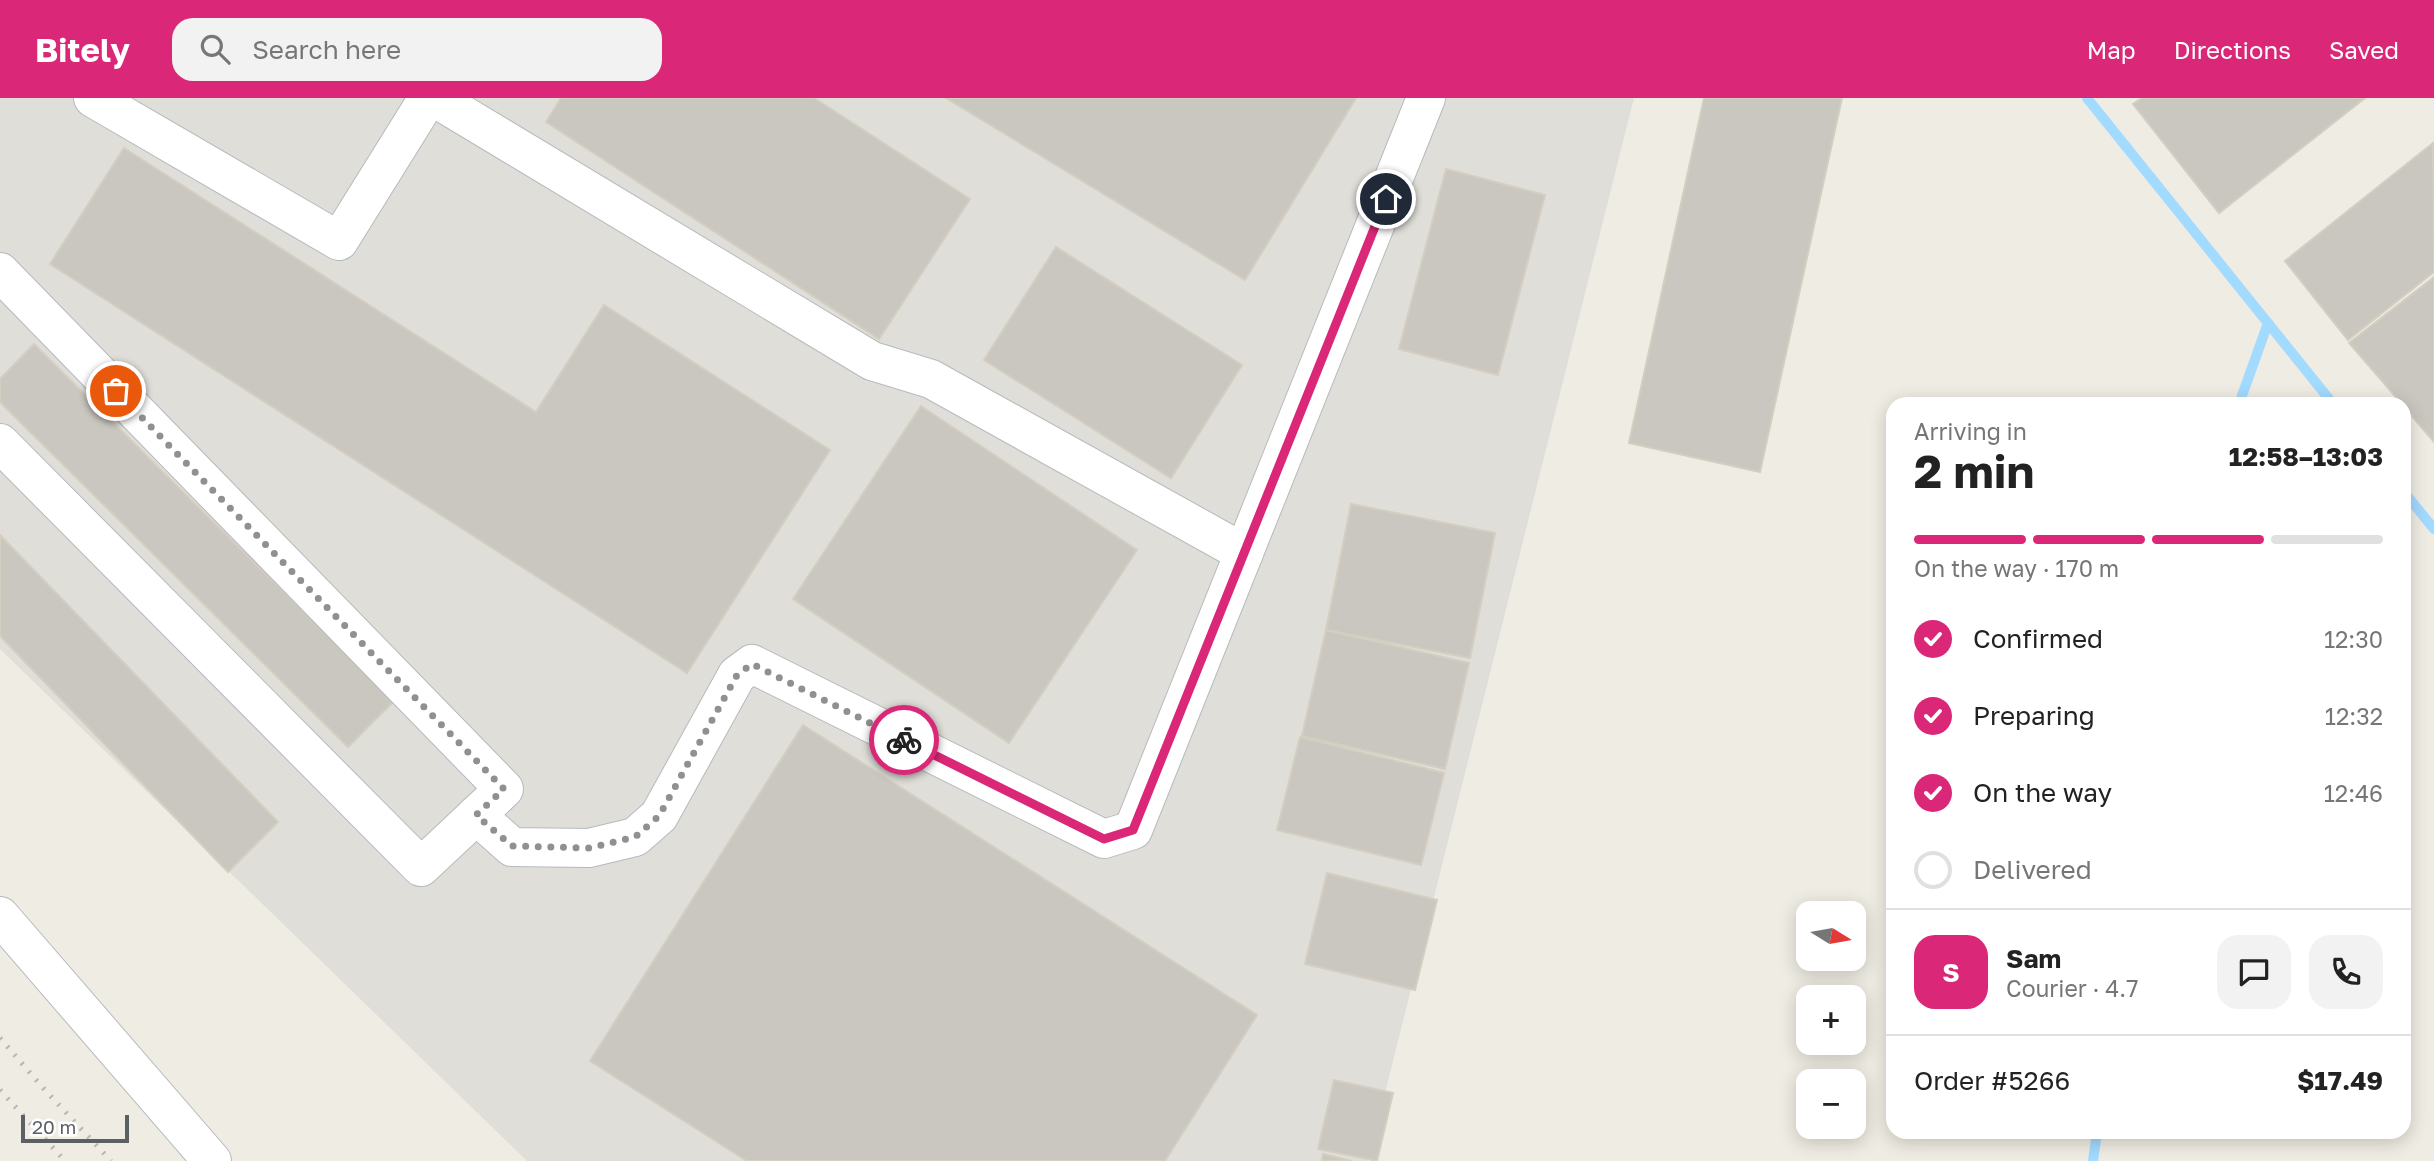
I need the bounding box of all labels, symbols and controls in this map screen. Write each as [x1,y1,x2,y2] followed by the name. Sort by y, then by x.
[172,18,662,81] search box
[35,30,130,69] text: Bitely
[196,30,234,68] icon: search
[252,34,401,65] text: Search here
[2087,35,2136,64] text: Map
[2174,35,2291,64] text: Directions
[2329,35,2399,64] text: Saved
[1356,169,1416,229] pin
[1367,180,1405,218] icon: home
[86,361,146,421] pin
[97,372,135,410] icon: bag
[1914,417,2027,445] text: Arriving in
[2229,441,2383,472] text: 12:58–13:03
[1914,443,2034,498] text: 2 min
[1914,554,2119,582] text: On the way · 170 m
[1914,620,1952,658] icon: check
[1973,623,2103,654] text: Confirmed
[2324,625,2383,653] text: 12:30
[1914,697,1952,735] icon: check
[1973,700,2095,731] text: Preparing
[2325,702,2383,730] text: 12:32
[869,705,939,775] courier
[885,721,923,759] icon: bike
[1914,774,1952,812] icon: check
[1973,777,2112,808] text: On the way
[2324,779,2383,807] text: 12:46
[1973,854,2092,885] text: Delivered
[1796,901,1866,971] north arrow
[1796,901,1866,1139] map controls
[2217,935,2291,1009] button: chat
[2309,935,2383,1009] button: phone
[2006,943,2061,974] text: Sam
[1942,957,1960,988] text: S
[2006,974,2138,1002] text: Courier · 4.7
[1796,985,1866,1055] button: +
[1914,1065,2070,1096] text: Order #5266
[2297,1065,2383,1096] text: $17.49
[1796,1069,1866,1139] button: −
[21,1112,130,1144] scale bar
[32,1115,76,1138] text: 20 m

